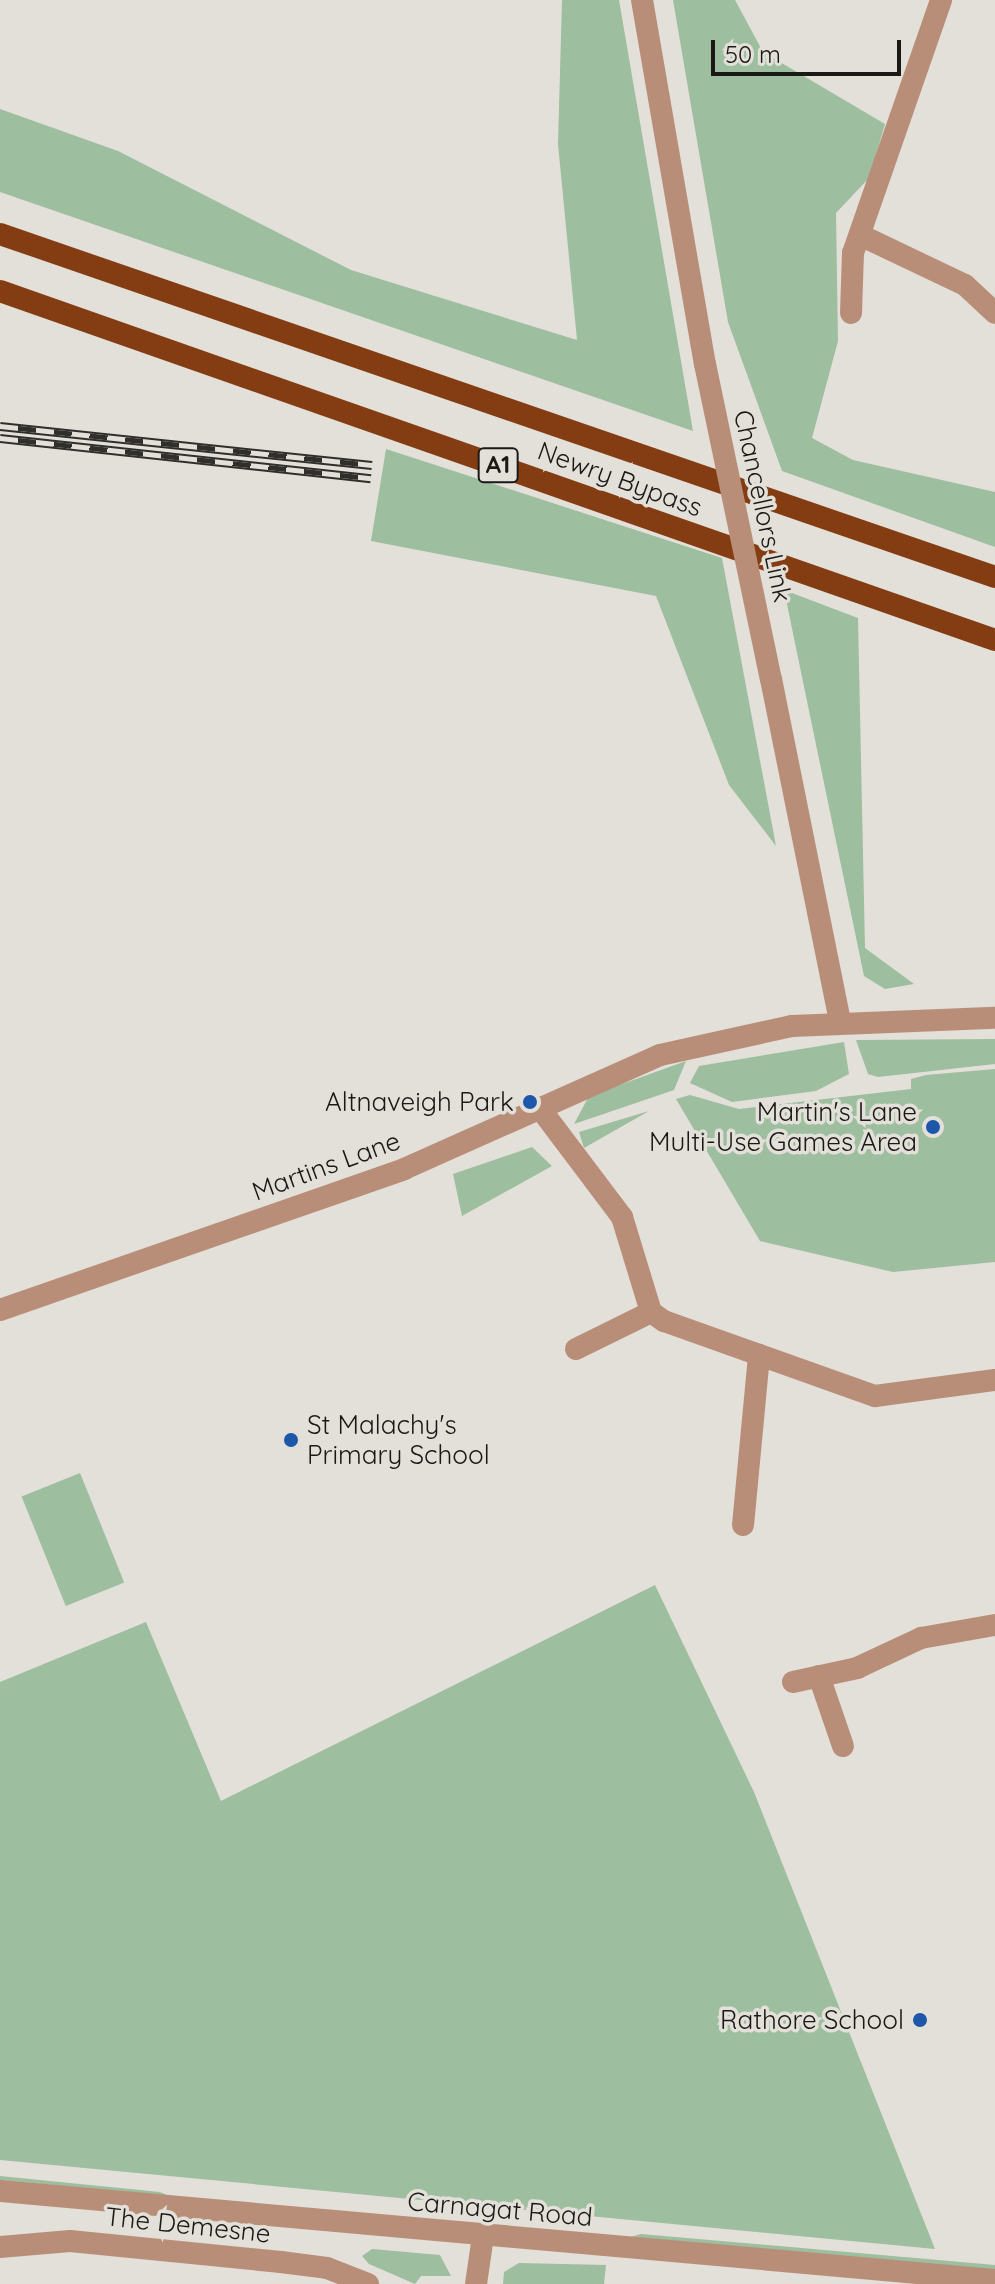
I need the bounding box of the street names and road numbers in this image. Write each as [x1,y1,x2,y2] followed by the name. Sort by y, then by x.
[727,407,799,605] street label: Chancellors Link
[534,435,706,523] street label: Newry Bypass
[476,445,520,485] road number: A1
[248,1125,404,1207] street label: Martins Lane
[406,2185,594,2233] street label: Carnagat Road
[104,2201,272,2249] street label: The Demesne

